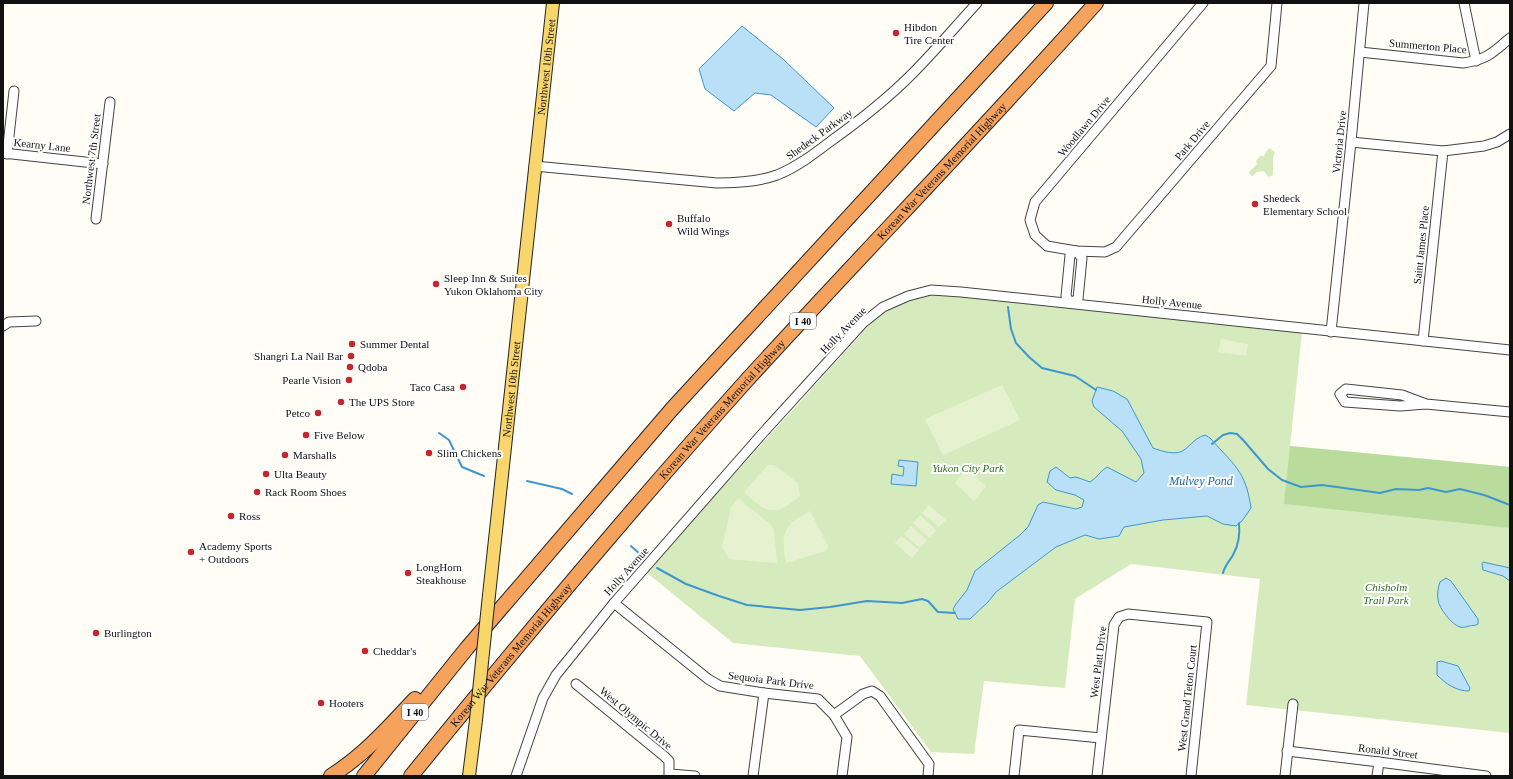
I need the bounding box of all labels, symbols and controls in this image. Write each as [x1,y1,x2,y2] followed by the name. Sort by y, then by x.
[535,18,557,116] street label: Northwest 10th Street
[904,21,954,46] place label: Hibdon Tire Center
[891,28,901,38] marker: Hibdon Tire Center
[1389,37,1467,55] street label: Summerton Place
[1055,93,1113,159] street label: Woodlawn Drive
[875,100,1009,242] street label: Korean War Veterans Memorial Highway
[784,106,855,162] street label: Shedeck Parkway
[1330,110,1348,174] street label: Victoria Drive
[79,113,103,205] street label: Northwest 7th Street
[1172,118,1212,162] street label: Park Drive
[13,136,71,154] street label: Kearny Lane
[1263,192,1347,217] place label: Shedeck Elementary School
[1250,199,1260,209] marker: Shedeck Elementary School
[1411,205,1431,285] street label: Saint James Place
[677,212,729,237] place label: Buffalo Wild Wings
[664,219,674,229] marker: Buffalo Wild Wings
[444,272,543,297] place label: Sleep Inn & Suites Yukon Oklahoma City
[431,279,441,289] marker: Sleep Inn & Suites Yukon Oklahoma City
[1141,293,1203,311] street label: Holly Avenue
[818,304,868,356] street label: Holly Avenue
[790,313,816,329] road number: I 40
[657,337,788,481] street label: Korean War Veterans Memorial Highway
[360,338,429,350] place label: Summer Dental
[347,339,357,349] marker: Summer Dental
[500,341,522,438] street label: Northwest 10th Street
[254,350,343,362] place label: Shangri La Nail Bar
[346,351,356,361] marker: Shangri La Nail Bar
[358,361,387,373] place label: Qdoba
[345,362,355,372] marker: Qdoba
[282,374,341,386] place label: Pearle Vision
[344,375,354,385] marker: Pearle Vision
[410,381,455,393] place label: Taco Casa
[458,382,468,392] marker: Taco Casa
[349,396,415,408] place label: The UPS Store
[336,397,346,407] marker: The UPS Store
[286,407,310,419] place label: Petco
[313,408,323,418] marker: Petco
[314,429,365,441] place label: Five Below
[301,430,311,440] marker: Five Below
[437,447,501,459] place label: Slim Chickens
[424,448,434,458] marker: Slim Chickens
[293,449,336,461] place label: Marshalls
[280,450,290,460] marker: Marshalls
[932,462,1005,474] park label: Yukon City Park
[274,468,327,480] place label: Ulta Beauty
[261,469,271,479] marker: Ulta Beauty
[1168,474,1234,488] water label: Mulvey Pond
[265,486,346,498] place label: Rack Room Shoes
[252,487,262,497] marker: Rack Room Shoes
[239,510,260,522] place label: Ross
[226,511,236,521] marker: Ross
[199,540,272,565] place label: Academy Sports + Outdoors
[601,544,651,598] street label: Holly Avenue
[186,547,196,557] marker: Academy Sports + Outdoors
[416,561,466,586] place label: LongHorn Steakhouse
[403,568,413,578] marker: LongHorn Steakhouse
[448,580,574,729] street label: Korean War Veterans Memorial Highway
[1363,581,1410,606] park label: Chisholm Trail Park
[1088,625,1108,699] street label: West Platt Drive
[104,627,152,639] place label: Burlington
[91,628,101,638] marker: Burlington
[1175,644,1199,752] street label: West Grand Teton Court
[373,645,417,657] place label: Cheddar's
[360,646,370,656] marker: Cheddar's
[728,669,815,691] street label: Sequoia Park Drive
[597,684,675,752] street label: West Olympic Drive
[329,697,364,709] place label: Hooters
[316,698,326,708] marker: Hooters
[402,704,428,720] road number: I 40
[1357,741,1419,761] street label: Ronald Street

